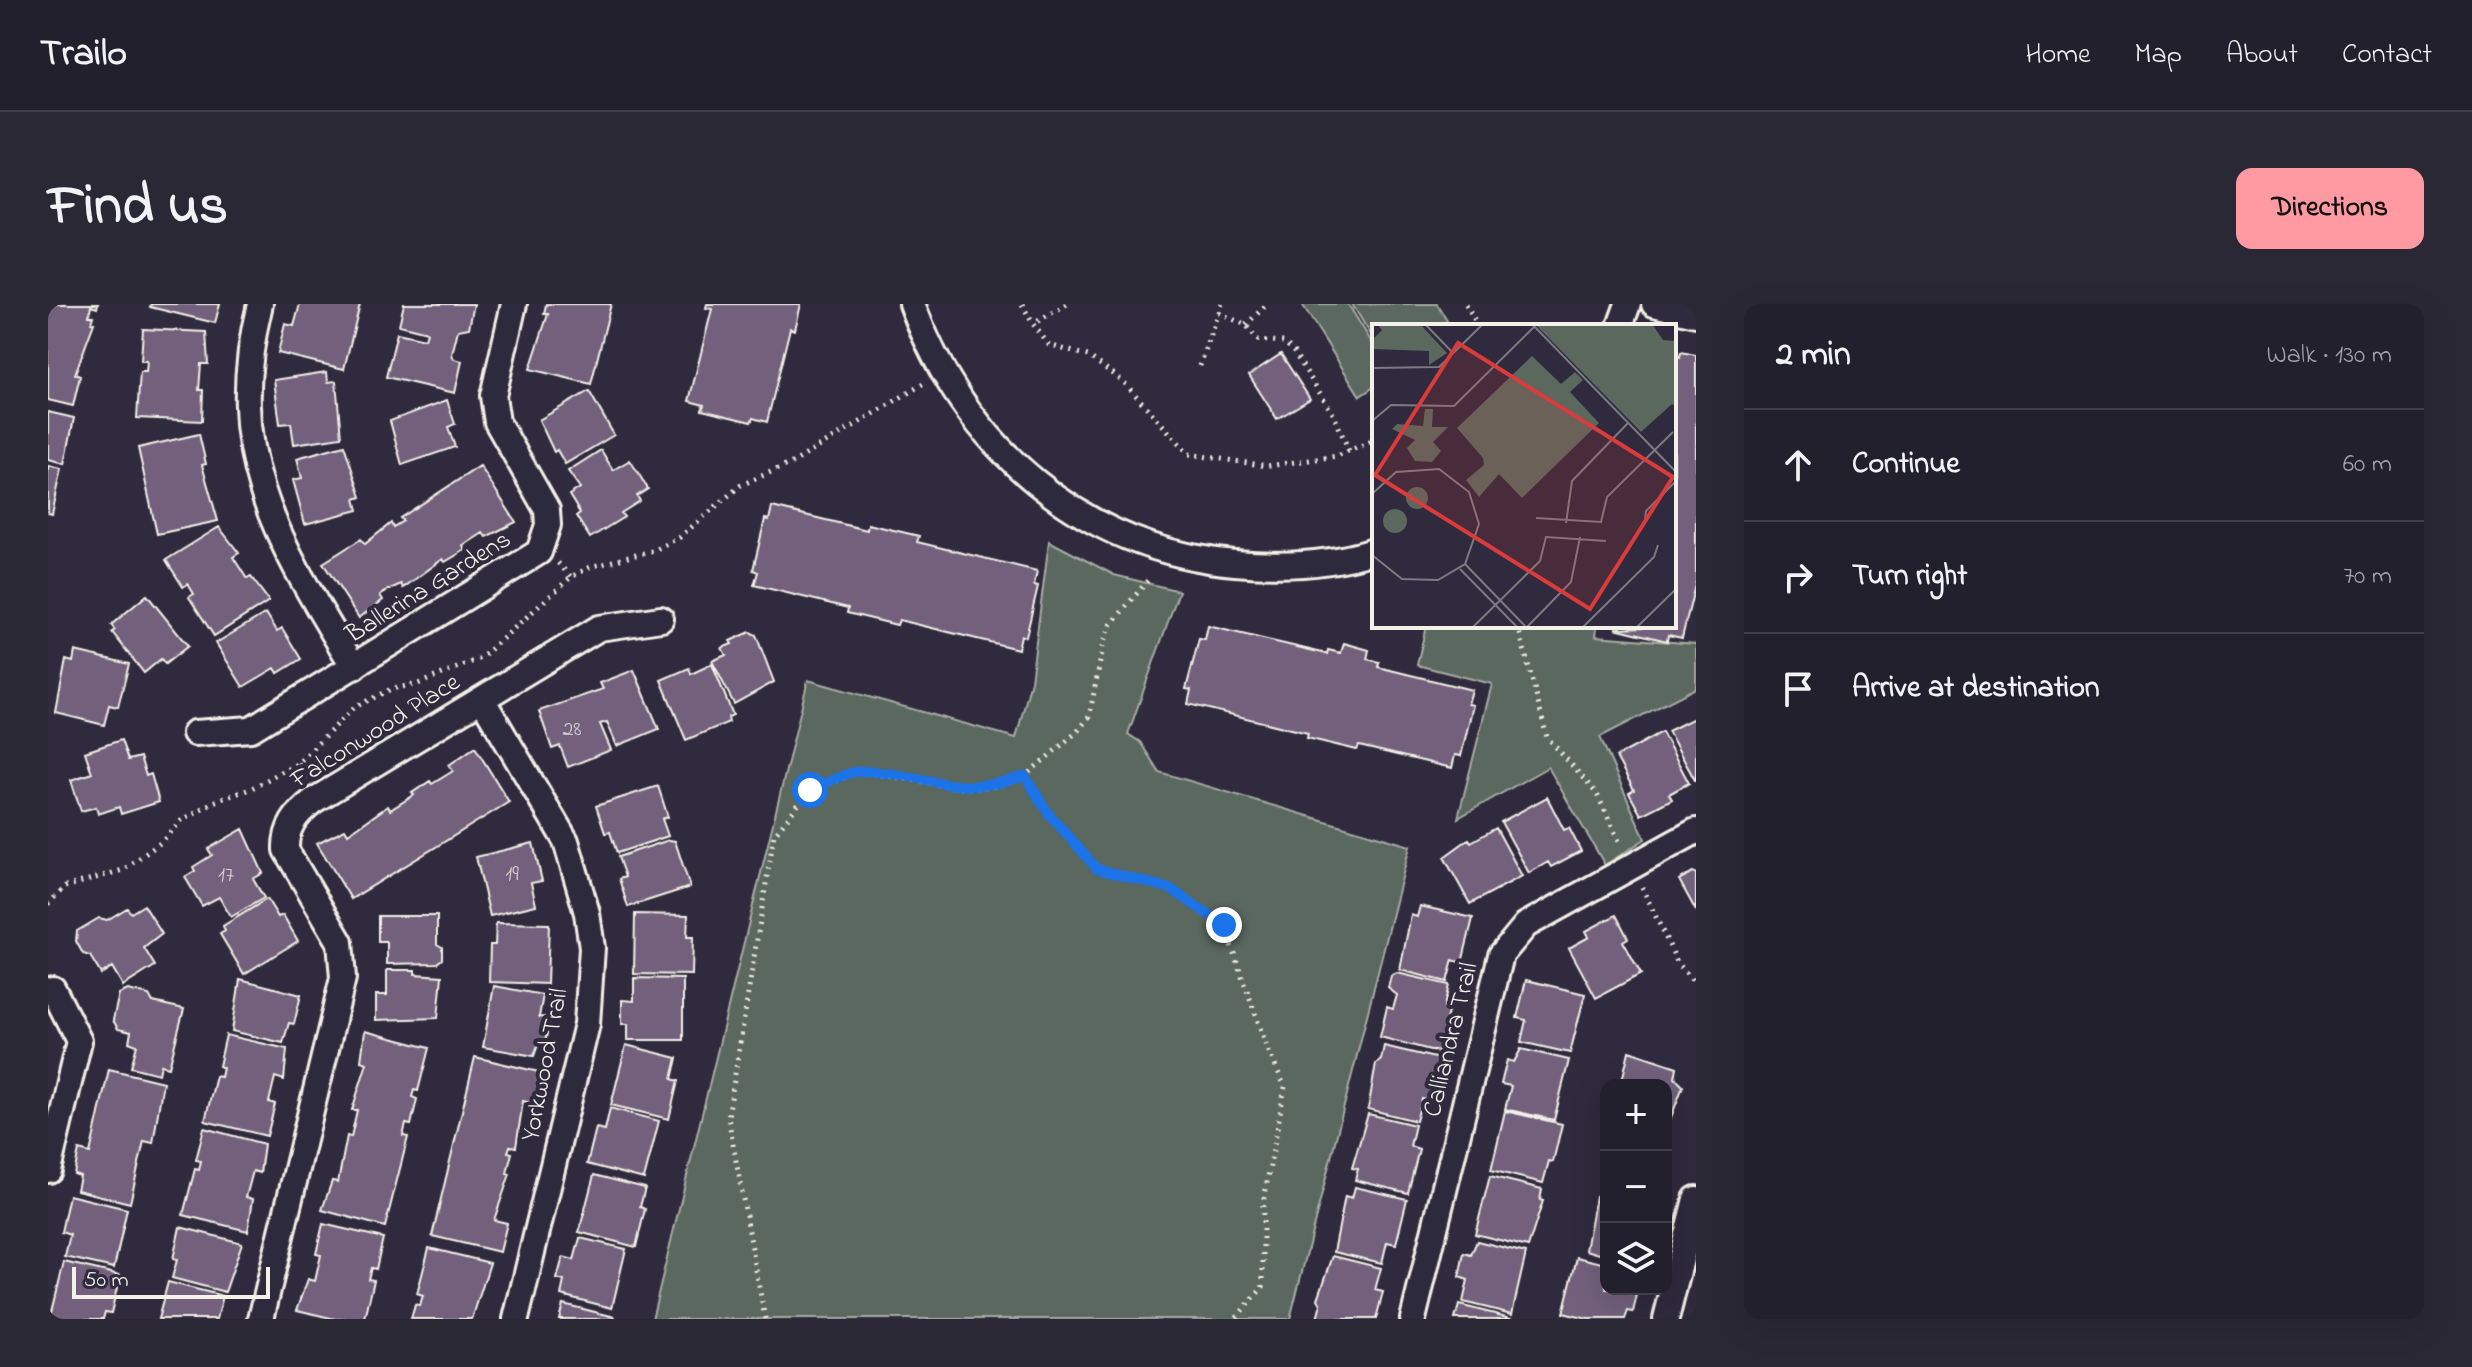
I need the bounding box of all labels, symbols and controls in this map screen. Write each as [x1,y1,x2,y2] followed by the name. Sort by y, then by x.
[40,27,127,83] text: Trailo
[2025,35,2091,76] text: Home
[2135,35,2182,76] text: Map
[2226,35,2298,76] text: About
[2342,35,2432,76] text: Contact
[48,168,228,249] text: Find us
[2236,168,2424,249] button: Directions
[1372,324,1676,628] inset map
[1776,331,1851,381] text: 2 min
[2267,337,2392,375] text: Walk · 130 m
[1776,443,1820,487] icon: ahead
[1852,443,1960,487] text: Continue
[2343,446,2392,484] text: 60 m
[338,522,519,655] street label: Ballerina Gardens
[1776,555,1820,599] icon: right
[1852,555,1967,599] text: Turn right
[2343,558,2392,596] text: 70 m
[283,665,468,800] street label: Falconwood Place
[1776,667,1820,711] icon: arrive
[1852,667,2100,711] text: Arrive at destination
[562,714,582,746] house number: 28
[792,772,828,808] route start
[505,859,519,891] house number: 19
[218,860,234,892] house number: 17
[1206,907,1242,943] route end
[1414,959,1490,1121] street label: Calliandra Trail
[513,985,579,1145] street label: Yorkwood Trail
[1600,1079,1672,1295] map controls
[1600,1079,1672,1151] button: +
[1600,1151,1672,1223] button: −
[1600,1223,1672,1295] button: layers
[72,1263,270,1299] scale bar
[84,1265,129,1297] text: 50 m

